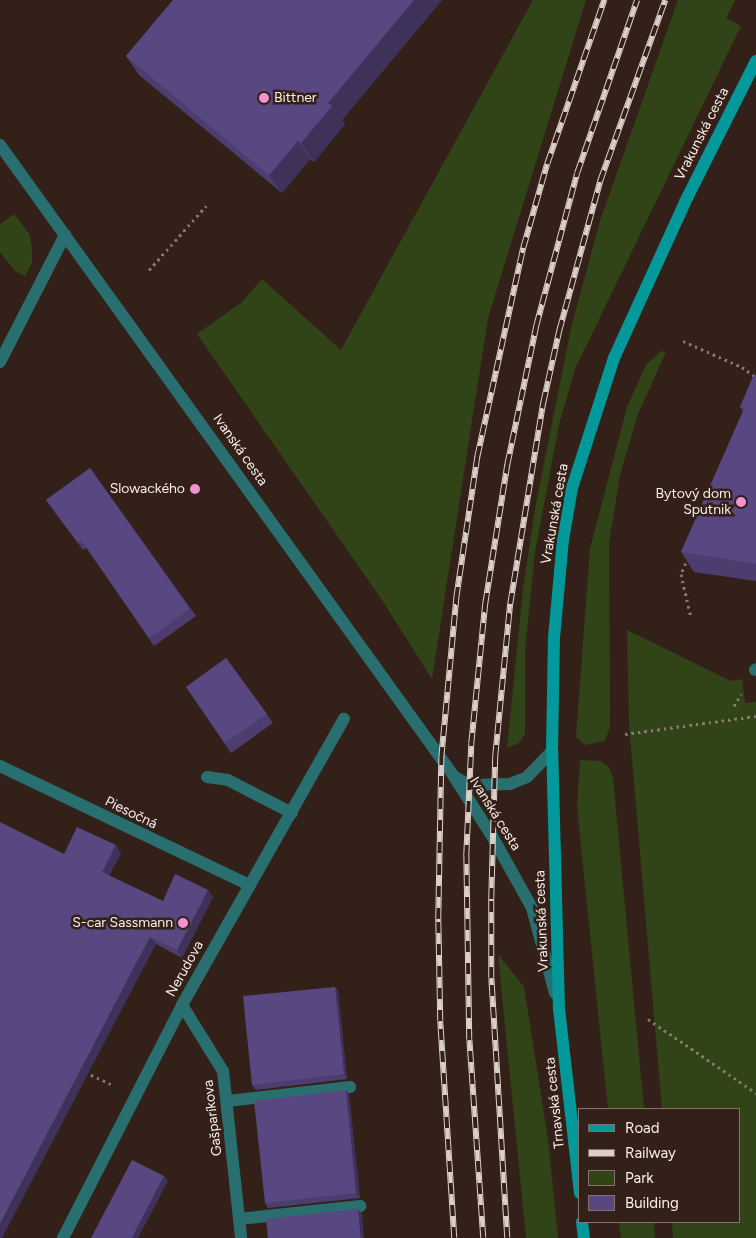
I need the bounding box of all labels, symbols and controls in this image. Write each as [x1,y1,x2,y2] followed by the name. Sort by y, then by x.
[671,85,733,183] street label: Vrakunská cesta
[274,90,317,106] place label: Bittner
[258,92,270,104] marker: Bittner
[209,411,271,489] street label: Ivanská cesta
[538,462,572,566] street label: Vrakunská cesta
[110,481,185,497] place label: Slowackého
[189,483,201,495] marker: Slowackého
[656,486,731,518] place label: Bytový dom Sputnik
[735,496,747,508] marker: Bytový dom Sputnik
[466,774,524,854] street label: Ivanská cesta
[102,793,160,833] street label: Piesočná
[532,870,552,972] street label: Vrakunská cesta
[72,915,173,931] place label: S-car Sassmann
[177,917,189,929] marker: S-car Sassmann
[163,938,207,1000] street label: Nerudova
[542,1056,568,1150] street label: Trnavská cesta
[200,1079,226,1157] street label: Gašparíkova
[578,1108,741,1223] legend
[625,1119,660,1137] text: Road
[625,1144,676,1162] text: Railway
[625,1169,654,1187] text: Park
[625,1194,679,1212] text: Building

